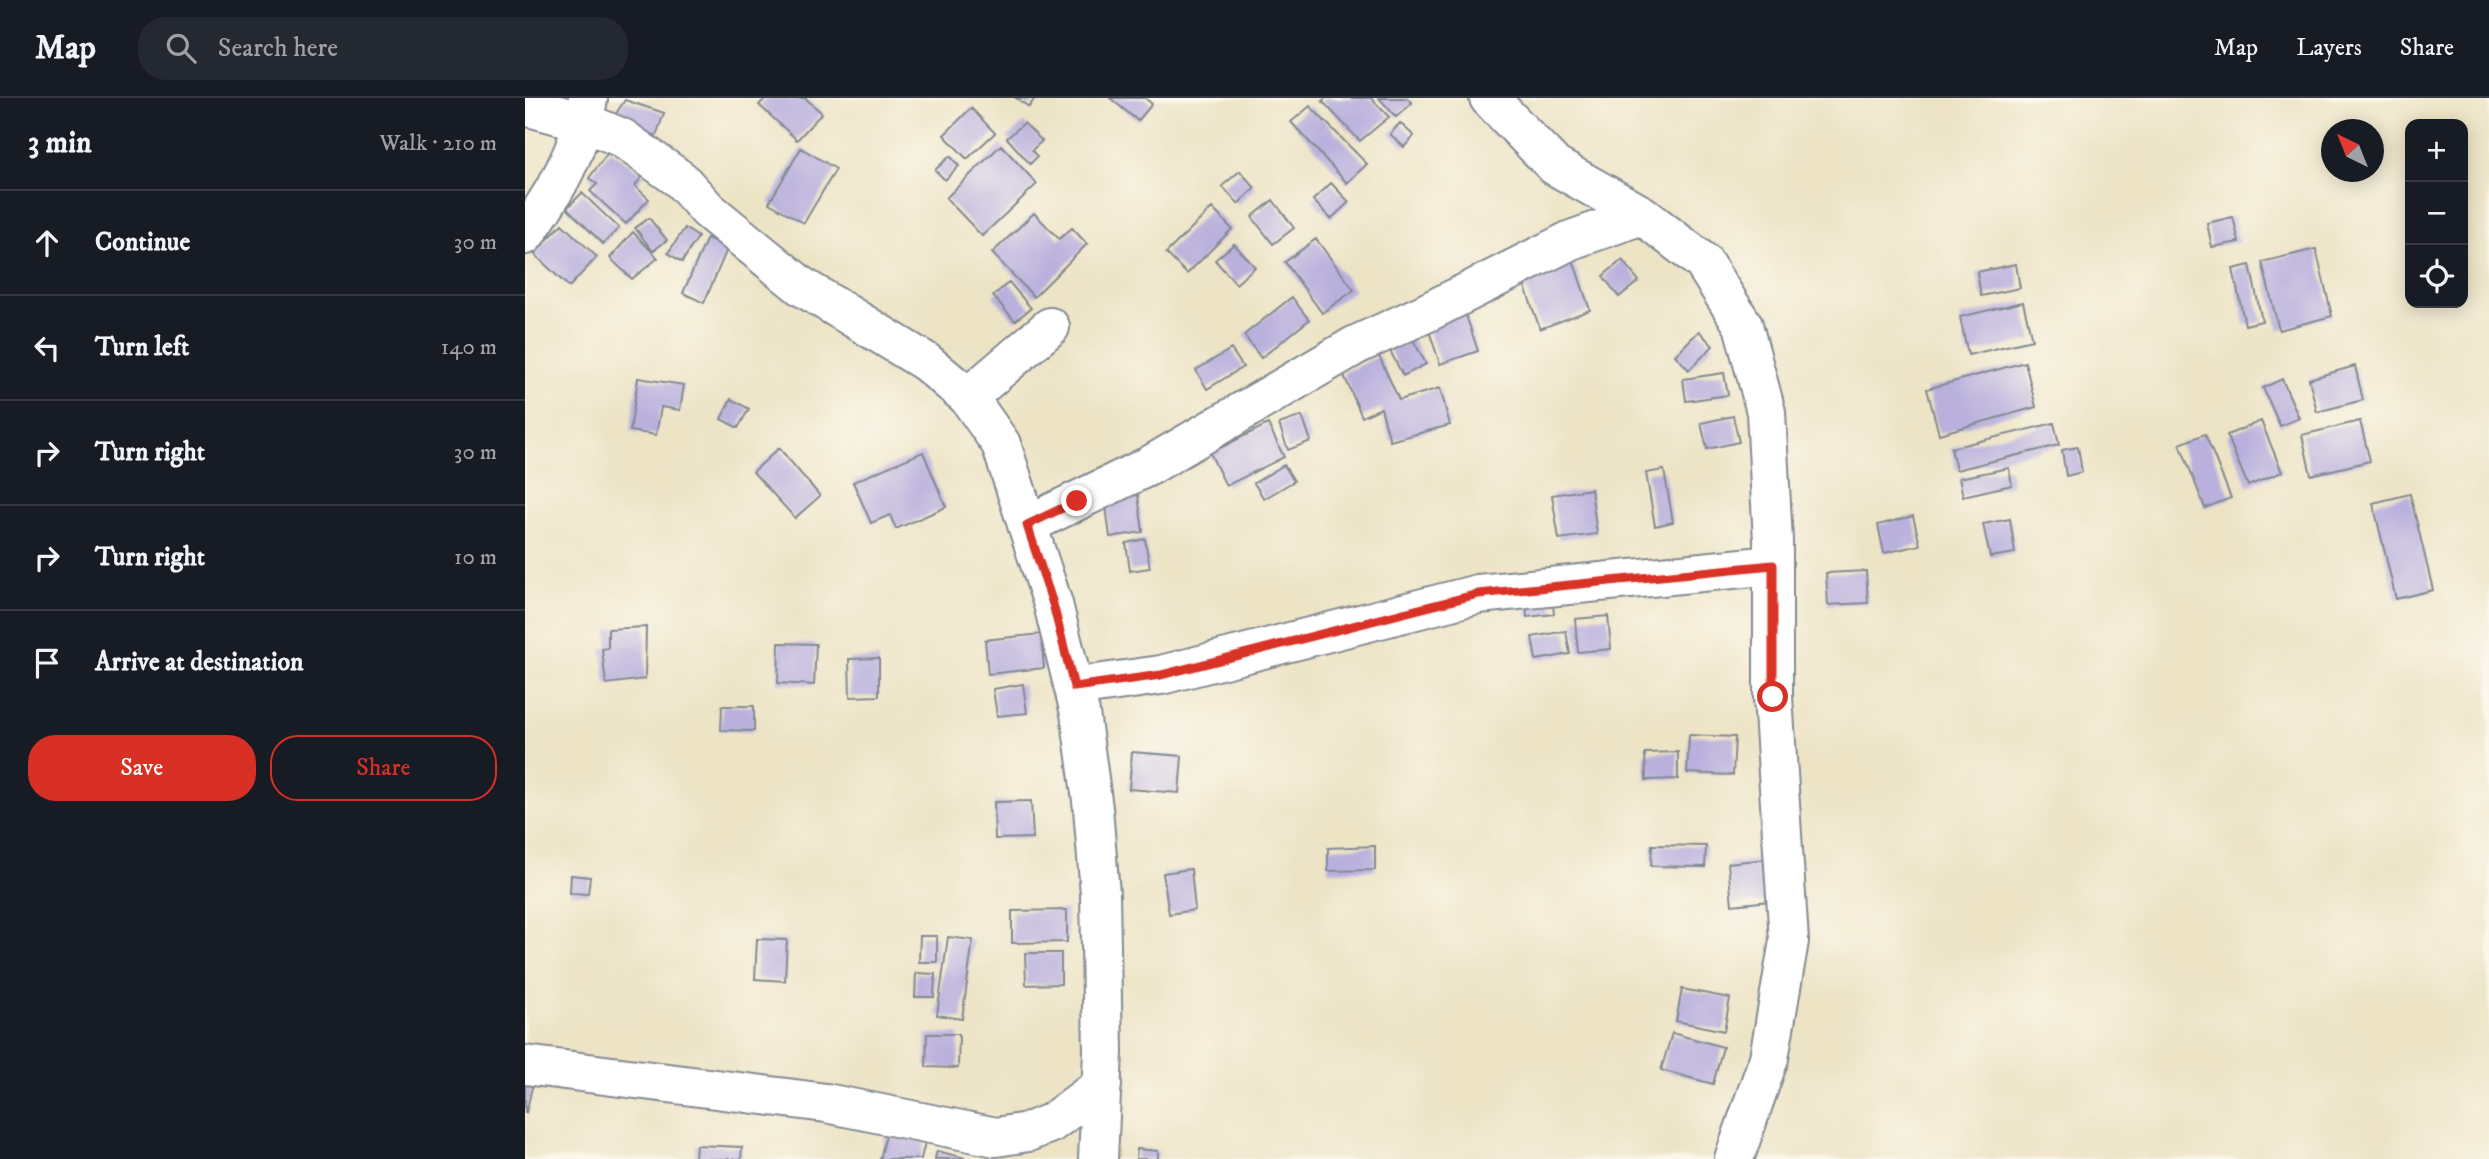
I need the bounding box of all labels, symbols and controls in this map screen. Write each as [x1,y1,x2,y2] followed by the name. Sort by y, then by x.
[138,17,628,80] search box
[35,28,96,69] text: Map
[162,29,200,67] icon: search
[218,32,338,65] text: Search here
[2214,33,2258,63] text: Map
[2296,33,2362,63] text: Layers
[2400,33,2454,63] text: Share
[2321,119,2384,182] north arrow
[2405,119,2468,308] map controls
[2405,119,2468,182] button: +
[28,125,92,162] text: 3 min
[380,129,497,158] text: Walk · 210 m
[2405,182,2468,245] button: −
[28,224,66,262] icon: ahead
[95,226,190,259] text: Continue
[454,228,497,257] text: 30 m
[2405,245,2468,308] button: locate
[28,329,66,367] icon: left
[95,331,189,364] text: Turn left
[441,333,497,362] text: 140 m
[28,434,66,472] icon: right
[95,436,205,469] text: Turn right
[454,438,497,467] text: 30 m
[1061,485,1092,516] route end
[28,539,66,577] icon: right
[95,541,205,574] text: Turn right
[454,543,497,572] text: 10 m
[28,644,66,682] icon: arrive
[95,646,304,679] text: Arrive at destination
[1757,681,1788,712] route start
[28,735,256,801] button: Save
[270,735,497,801] button: Share

